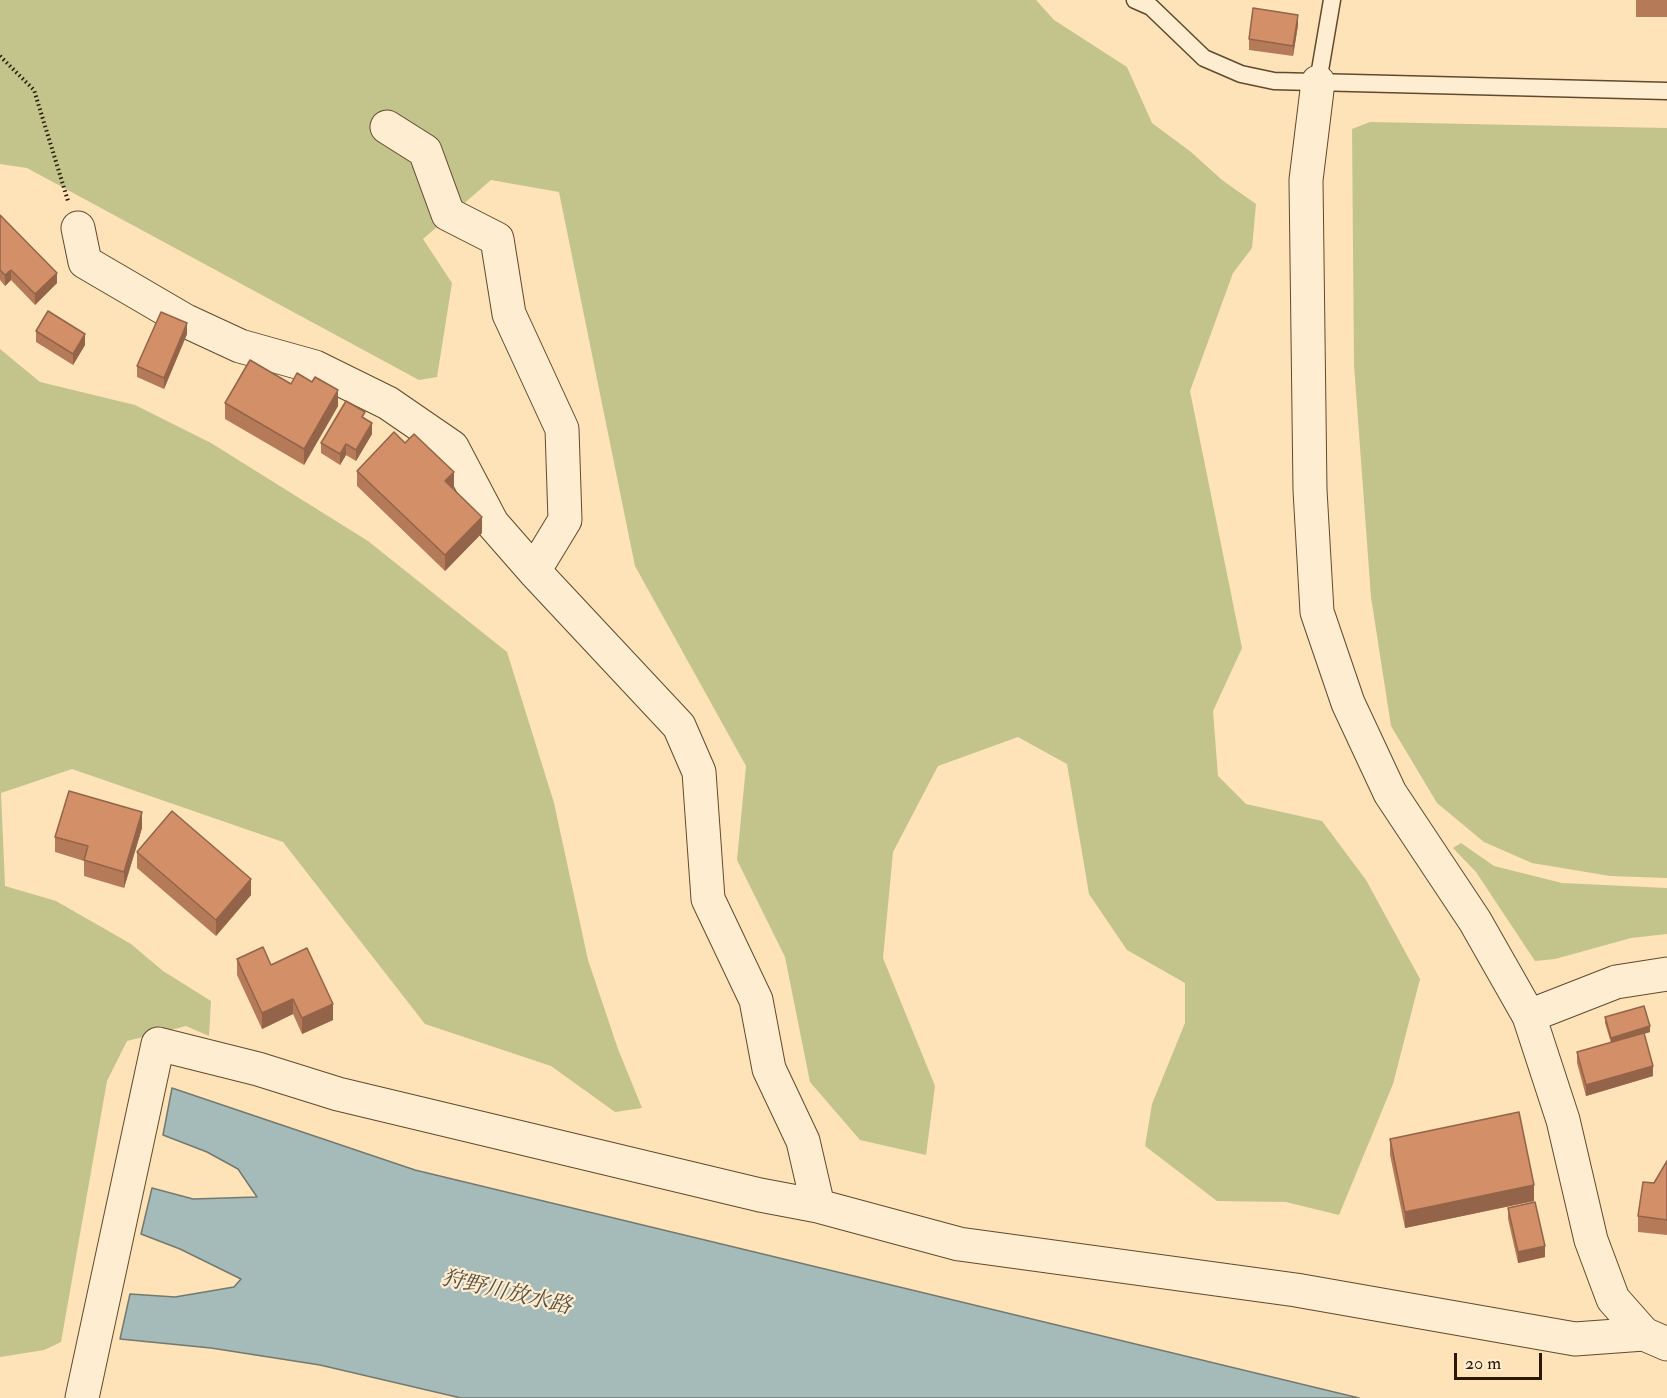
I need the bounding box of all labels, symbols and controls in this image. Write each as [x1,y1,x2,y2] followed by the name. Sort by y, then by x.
[439,1266,573,1322] water label: 狩野川放水路
[1457,1341,1546,1379] scale bar
[1465,1352,1501,1375] text: 20 m

